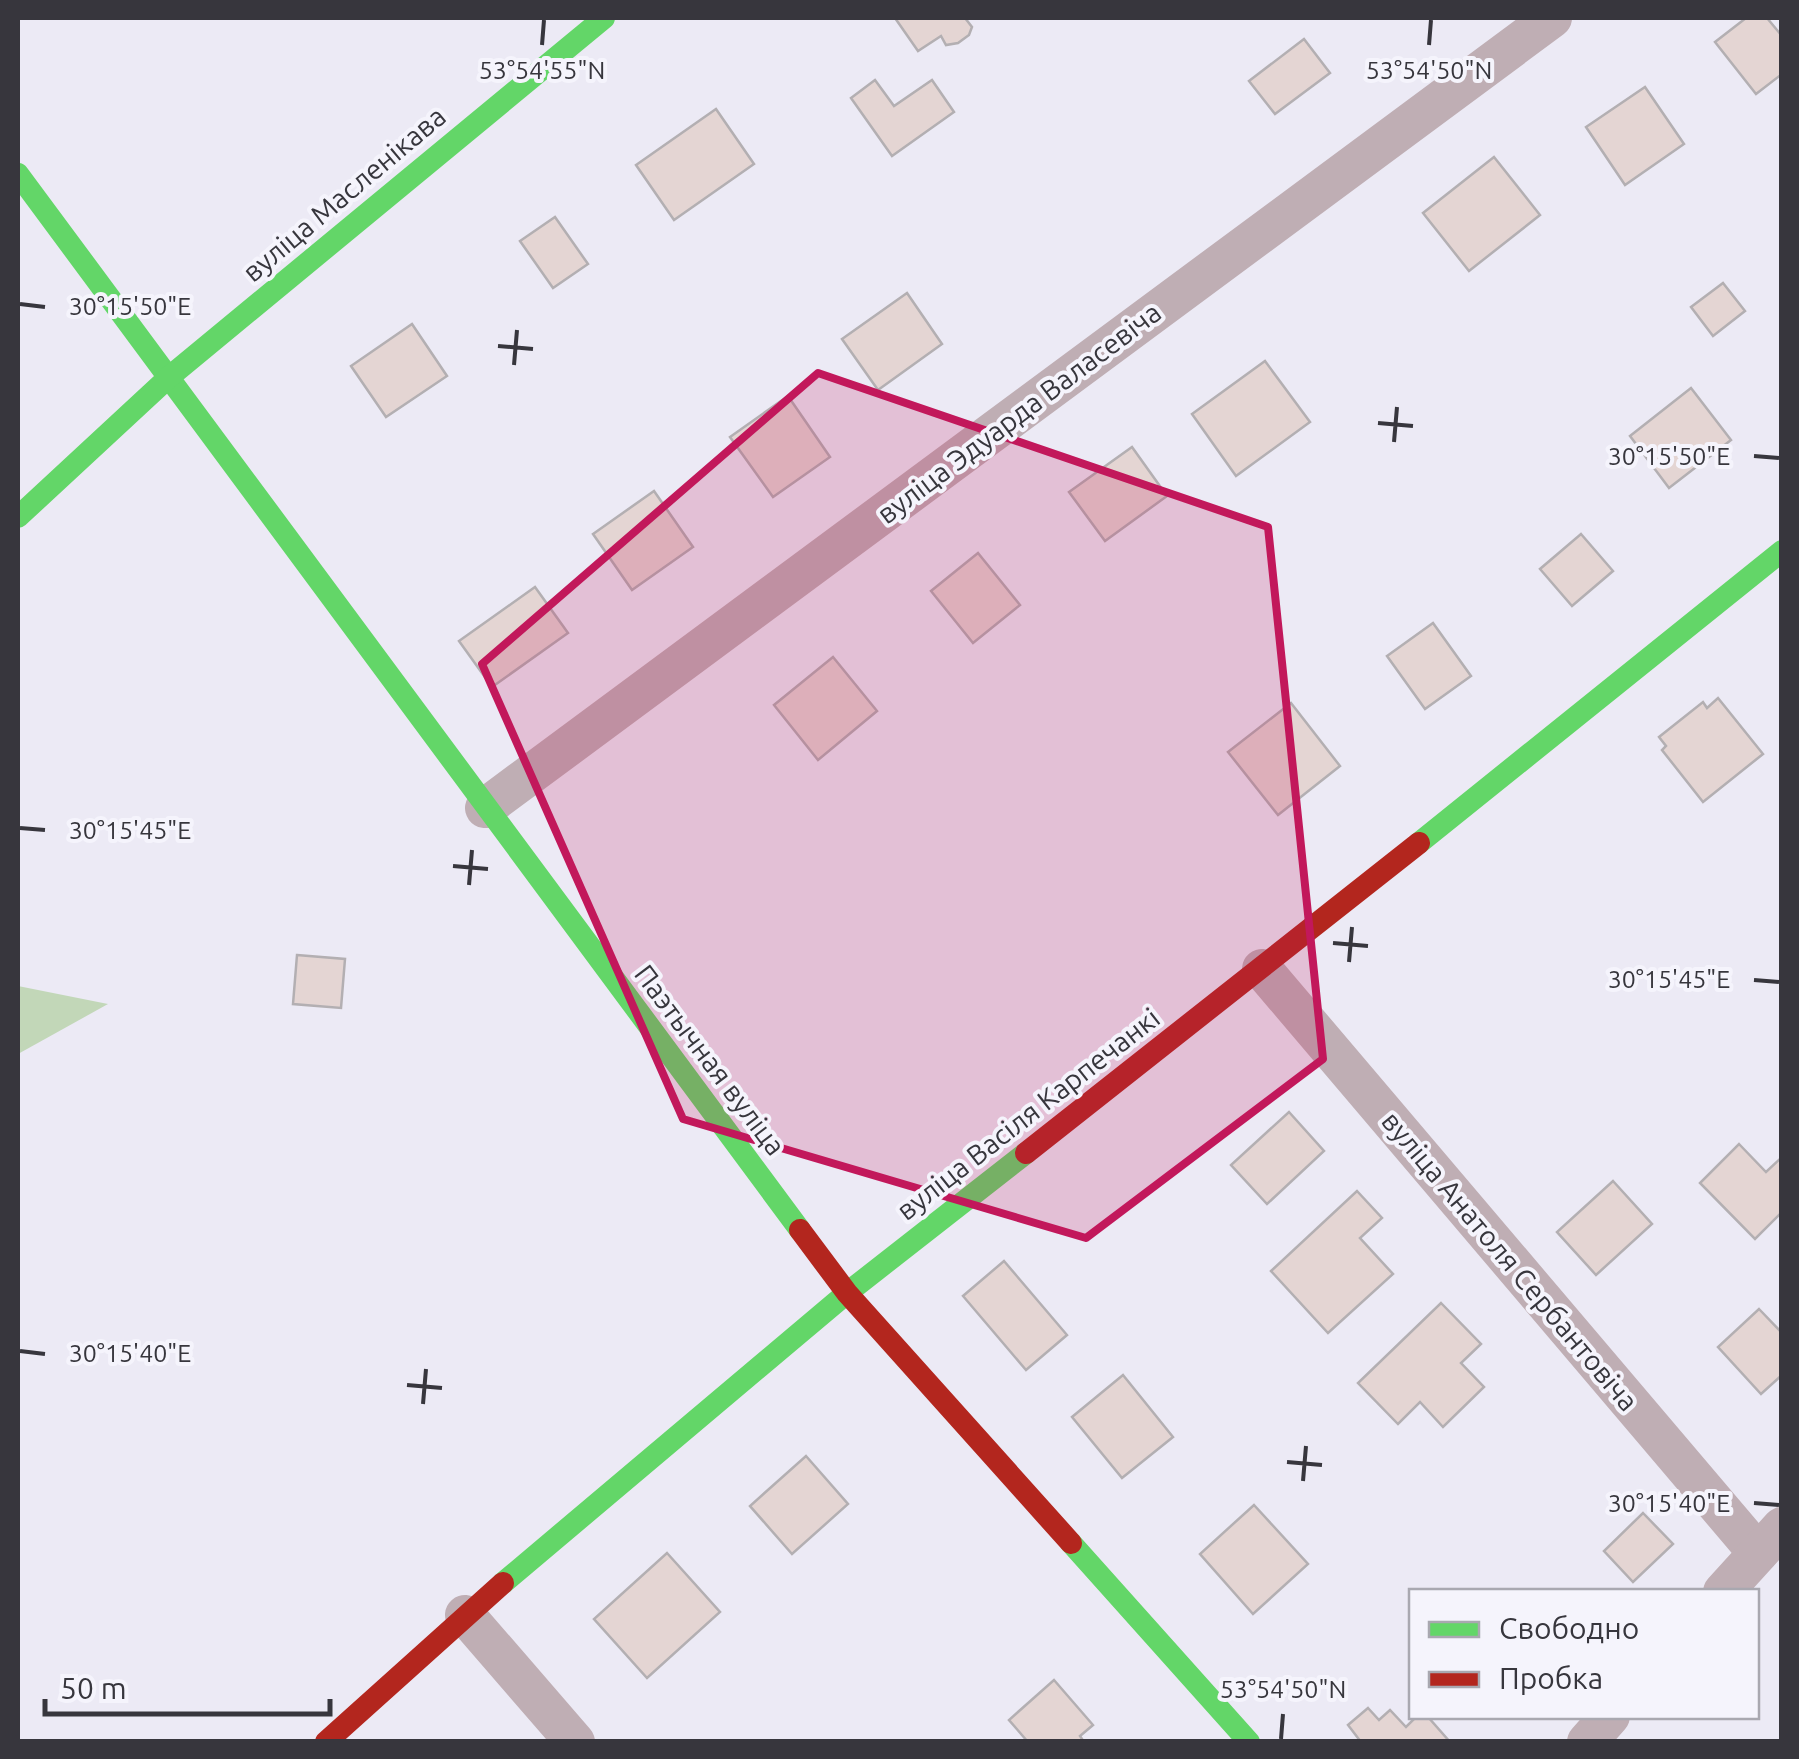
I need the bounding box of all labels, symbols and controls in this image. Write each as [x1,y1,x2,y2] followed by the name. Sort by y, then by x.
[479,56,605,84] text: 53°54'55"N
[1366,56,1492,84] text: 53°54'50"N
[236,100,451,287] street label: вуліца Масленікава
[69,292,191,320] text: 30°15'50"E
[871,296,1167,529] street label: вуліца Эдуарда Валасевіча
[1608,442,1730,470] text: 30°15'50"E
[69,816,191,844] text: 30°15'45"E
[629,959,792,1161] street label: Паэтычная вуліца
[1608,965,1730,993] text: 30°15'45"E
[890,1001,1165,1226] street label: вуліца Васіля Карпечанкі
[1376,1105,1645,1416] street label: вуліца Анатоля Сербантовіча
[69,1339,191,1367] text: 30°15'40"E
[1608,1489,1730,1517] text: 30°15'40"E
[1409,1589,1759,1719] legend
[1499,1611,1639,1645] text: Свободно
[45,1654,330,1716] scale bar
[1499,1661,1603,1695] text: Пробка
[60,1671,127,1705] text: 50 m
[1220,1675,1346,1703] text: 53°54'50"N

